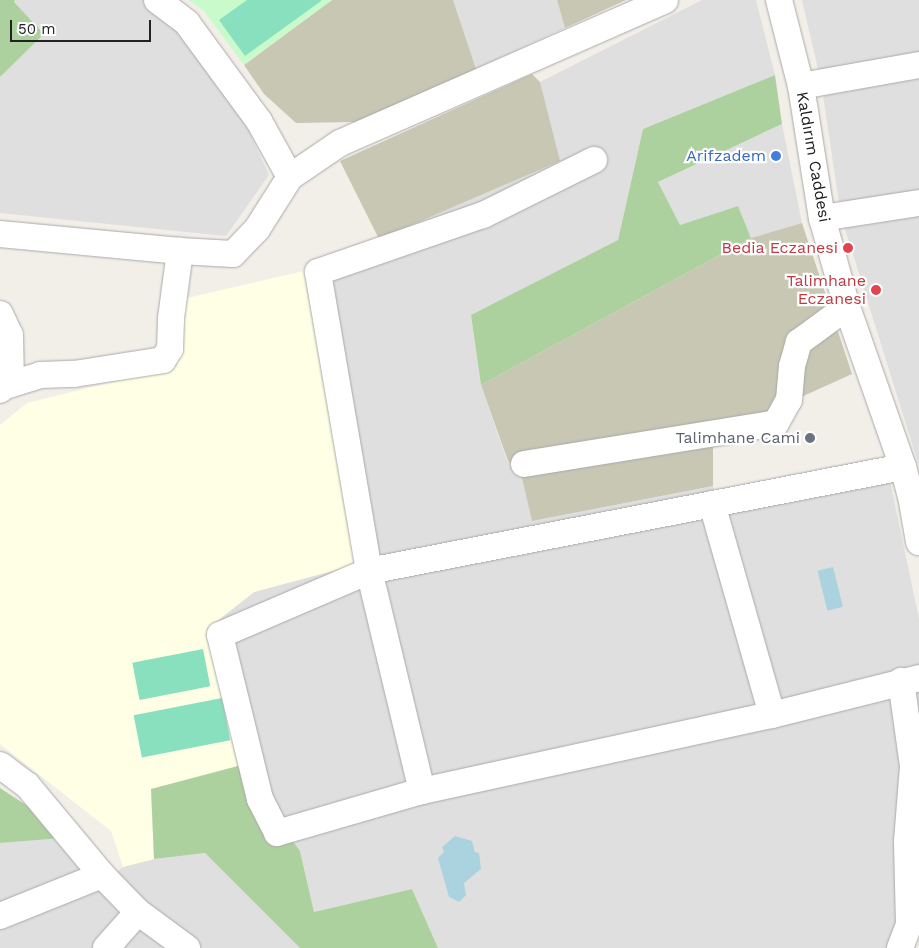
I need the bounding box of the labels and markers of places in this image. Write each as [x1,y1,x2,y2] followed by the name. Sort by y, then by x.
[686,146,766,166] place label: Arifzadem
[770,150,782,162] marker: Arifzadem
[721,238,838,258] place label: Bedia Eczanesi
[842,242,854,254] marker: Bedia Eczanesi
[786,271,866,309] place label: Talimhane Eczanesi
[870,284,882,296] marker: Talimhane Eczanesi
[675,428,800,448] place label: Talimhane Cami
[804,432,816,444] marker: Talimhane Cami

